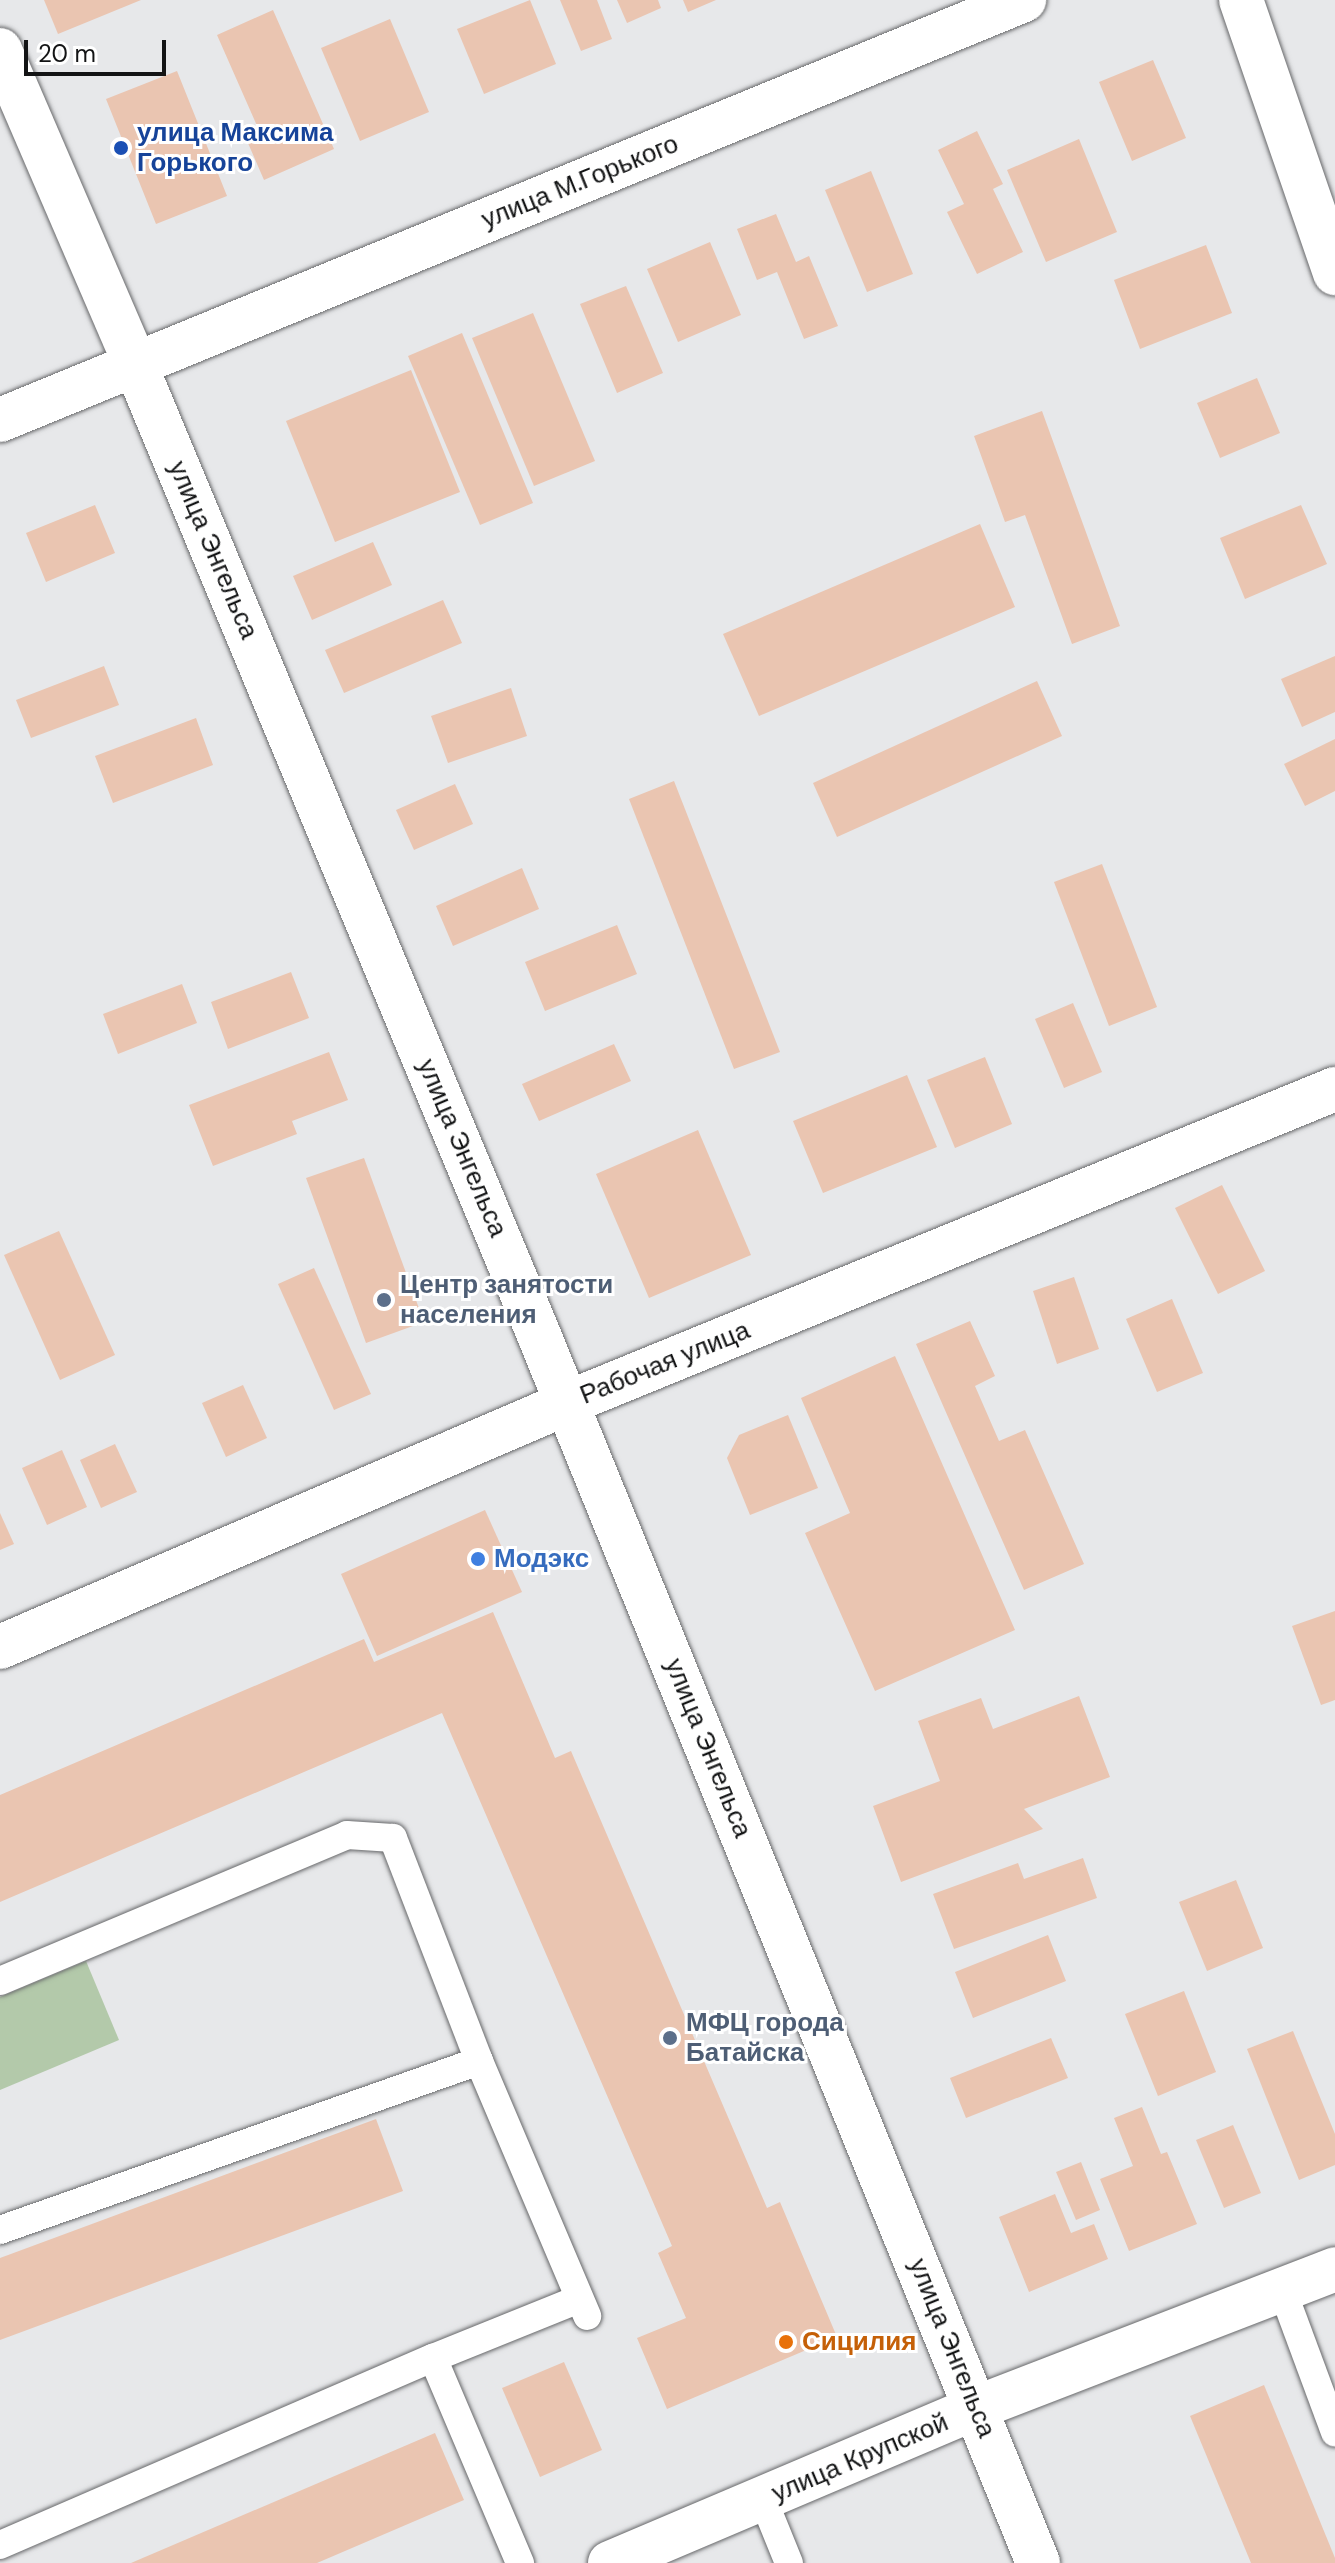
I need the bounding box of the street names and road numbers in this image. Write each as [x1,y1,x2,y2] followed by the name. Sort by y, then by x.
[477,128,683,236] street label: улица М.Горького
[161,456,265,644] street label: улица Энгельса
[410,1054,514,1242] street label: улица Энгельса
[576,1315,754,1411] street label: Рабочая улица
[658,1654,758,1842] street label: улица Энгельса
[902,2254,1002,2442] street label: улица Энгельса
[767,2407,953,2509] street label: улица Крупской

